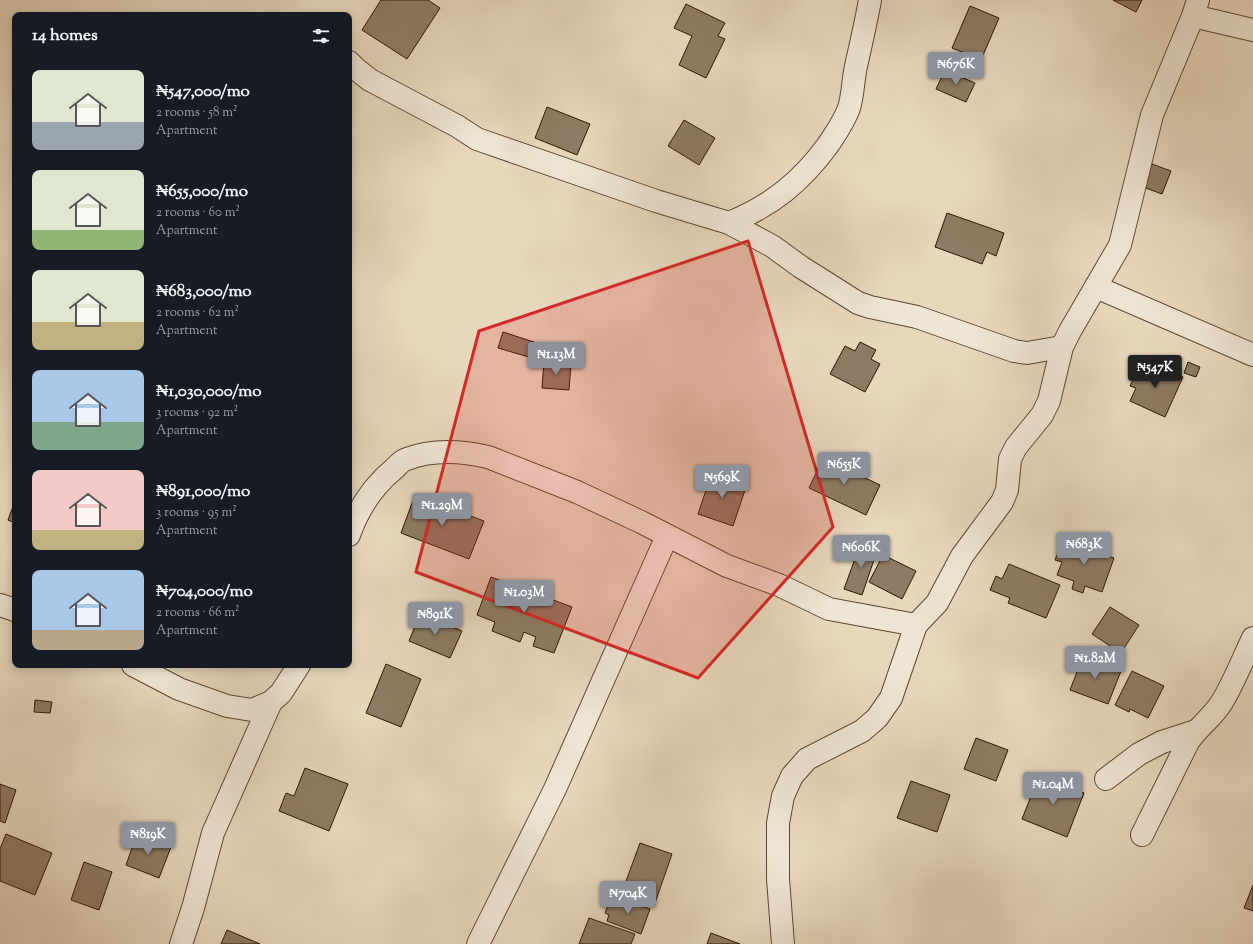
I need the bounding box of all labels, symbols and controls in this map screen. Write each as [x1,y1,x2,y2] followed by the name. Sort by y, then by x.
[32,24,98,48] text: 14 homes
[310,25,332,47] icon: filters
[928,52,984,86] pin: ₦676K
[937,56,975,74] text: ₦676K
[156,80,250,104] text: ₦547,000/mo
[64,86,112,134] icon: home
[156,104,237,122] text: 2 rooms · 58 m²
[156,122,217,140] text: Apartment
[156,180,248,204] text: ₦655,000/mo
[64,186,112,234] icon: home
[156,204,240,222] text: 2 rooms · 60 m²
[156,222,217,240] text: Apartment
[156,280,252,304] text: ₦683,000/mo
[64,286,112,334] icon: home
[156,304,239,322] text: 2 rooms · 62 m²
[156,322,217,340] text: Apartment
[523,342,589,376] pin: ₦1.13M
[537,346,575,364] text: ₦1.13M
[1127,355,1183,389] pin: ₦547K
[1137,359,1173,377] text: ₦547K
[156,380,262,404] text: ₦1,030,000/mo
[64,386,112,434] icon: home
[156,404,238,422] text: 3 rooms · 92 m²
[156,422,217,440] text: Apartment
[816,452,872,486] pin: ₦655K
[827,456,861,474] text: ₦655K
[694,465,750,499] pin: ₦569K
[704,469,740,487] text: ₦569K
[156,480,250,504] text: ₦891,000/mo
[64,486,112,534] icon: home
[409,493,475,527] pin: ₦1.29M
[421,497,463,515] text: ₦1.29M
[156,504,237,522] text: 3 rooms · 95 m²
[156,522,217,540] text: Apartment
[1056,532,1112,566] pin: ₦683K
[833,535,889,569] pin: ₦606K
[1065,536,1103,554] text: ₦683K
[842,539,880,557] text: ₦606K
[156,580,253,604] text: ₦704,000/mo
[491,580,557,614] pin: ₦1.03M
[504,584,544,602] text: ₦1.03M
[64,586,112,634] icon: home
[407,602,463,636] pin: ₦891K
[156,604,239,622] text: 2 rooms · 66 m²
[417,606,453,624] text: ₦891K
[156,622,217,640] text: Apartment
[1062,646,1128,680] pin: ₦1.82M
[1074,650,1116,668] text: ₦1.82M
[1020,772,1086,806] pin: ₦1.04M
[1032,776,1074,794] text: ₦1.04M
[120,822,176,856] pin: ₦819K
[130,826,166,844] text: ₦819K
[600,881,656,915] pin: ₦704K
[609,885,647,903] text: ₦704K

